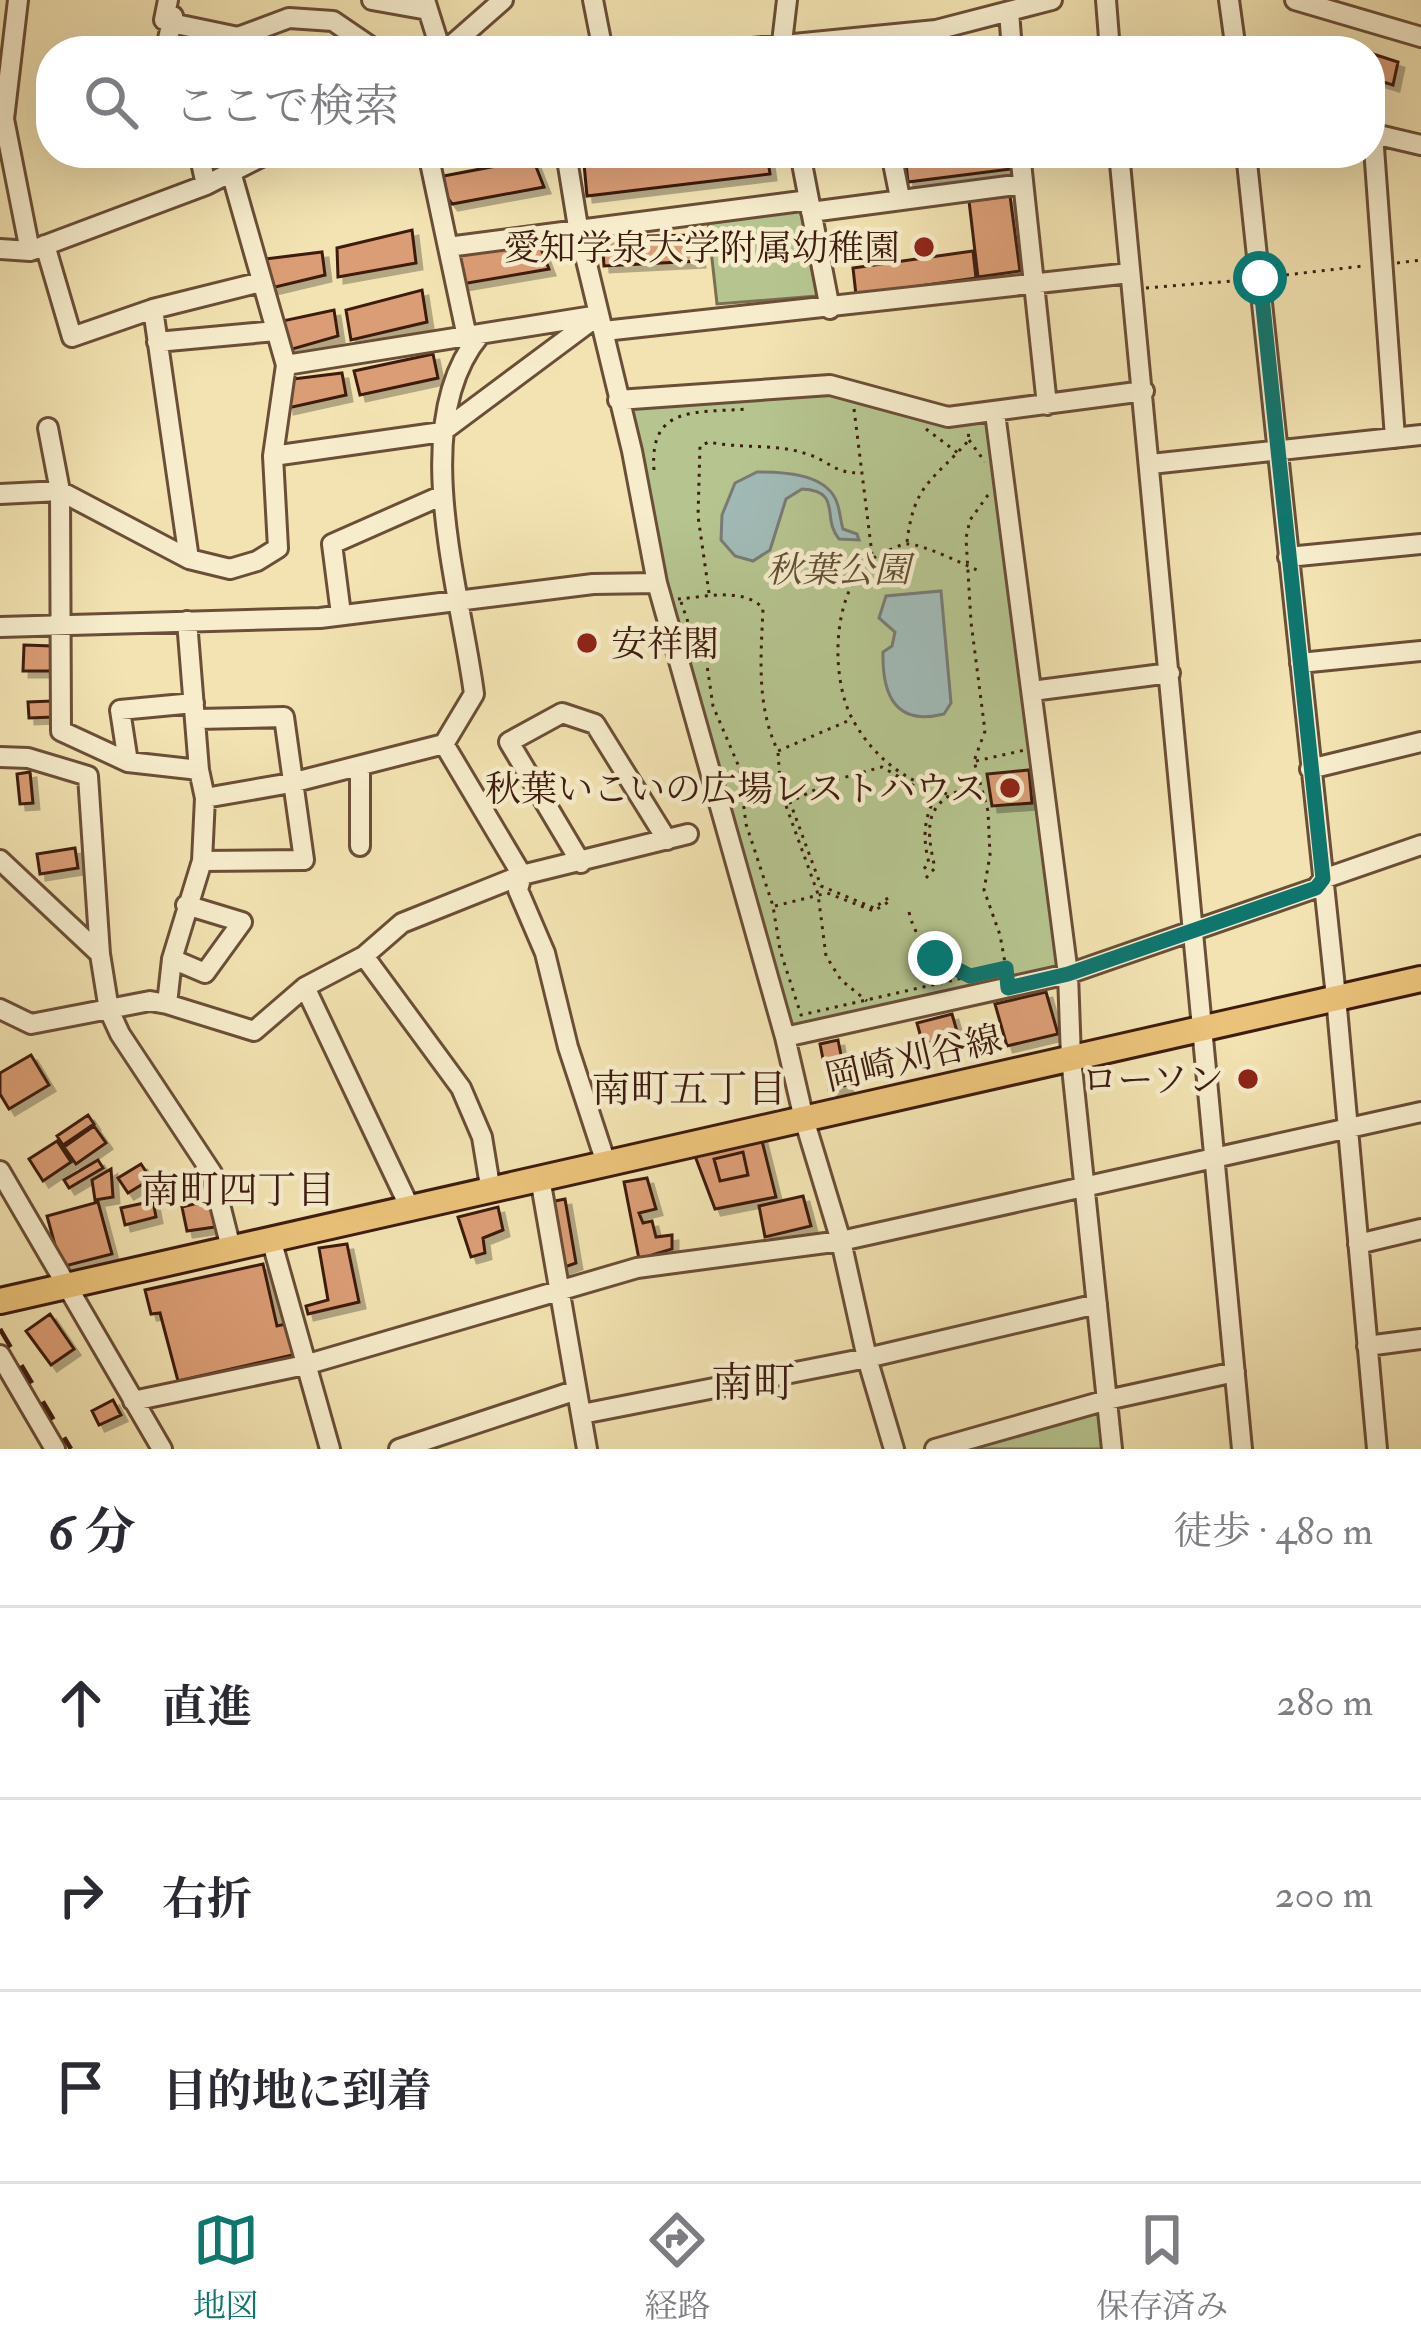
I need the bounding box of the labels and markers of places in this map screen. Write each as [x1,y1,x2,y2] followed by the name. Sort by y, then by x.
[504,226,900,271] place label: 愛知学泉大学附属幼稚園
[911,234,937,260] marker: 愛知学泉大学附属幼稚園
[611,622,719,667] place label: 安祥閣
[574,630,600,656] marker: 安祥閣
[485,767,986,812] place label: 秋葉いこいの広場レストハウス
[997,775,1023,801] marker: 秋葉いこいの広場レストハウス
[1081,1058,1224,1103] place label: ローソン
[1235,1066,1261,1092] marker: ローソン

